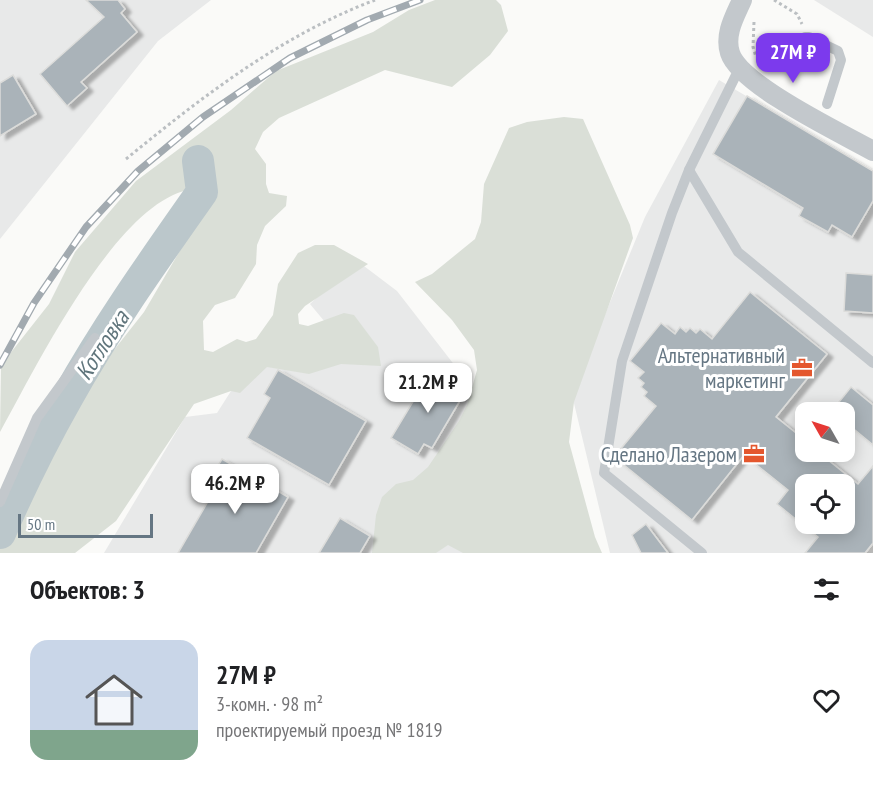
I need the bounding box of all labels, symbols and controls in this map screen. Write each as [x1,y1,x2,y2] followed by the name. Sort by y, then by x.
[751,33,835,84] pin: 27M ₽
[770,39,816,65] text: 27M ₽
[68,303,137,386] water label: Котловка
[658,341,785,394] place label: Альтернативный маркетинг
[790,356,814,380] office icon: Альтернативный маркетинг
[373,363,483,414] pin: 21.2M ₽
[398,369,458,395] text: 21.2M ₽
[795,402,855,462] north arrow
[795,402,855,534] map controls
[601,440,737,468] place label: Сделано Лазером
[742,442,766,466] office icon: Сделано Лазером
[180,464,290,515] pin: 46.2M ₽
[205,470,265,496] text: 46.2M ₽
[795,474,855,534] button: locate
[18,511,153,538] scale bar
[27,514,55,534] text: 50 m
[30,573,145,606] text: Объектов: 3
[810,573,843,606] icon: filters
[216,658,276,691] text: 27M ₽
[78,664,150,736] icon: home
[810,684,843,717] icon: heart
[216,691,323,717] text: 3-комн. · 98 m²
[216,717,443,743] text: проектируемый проезд № 1819

